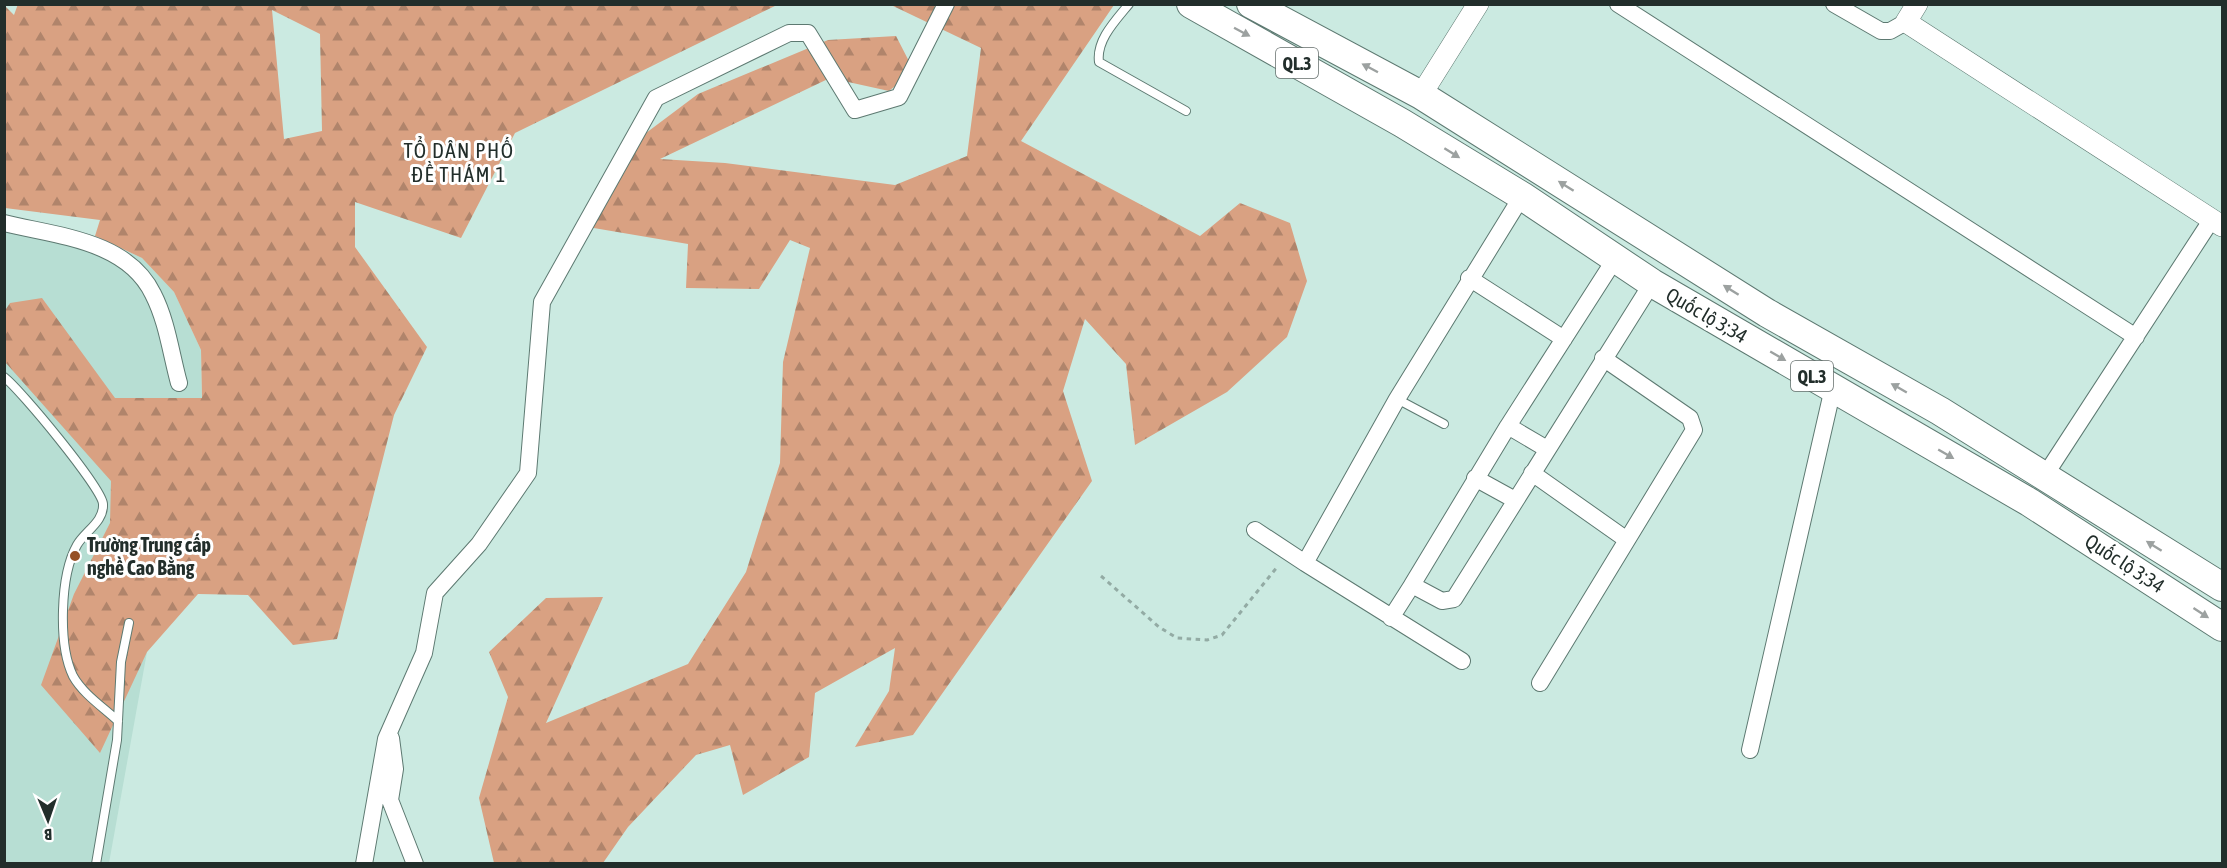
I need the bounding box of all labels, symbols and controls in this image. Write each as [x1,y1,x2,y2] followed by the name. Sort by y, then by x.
[1234,27,1251,37] one-way arrow
[1276,48,1318,78] road number: QL.3
[1361,63,1378,73] one-way arrow
[403,136,515,186] district label: TỔ DÂN PHỐ ĐỀ THÁM 1
[1444,148,1460,159] one-way arrow
[1558,181,1574,192] one-way arrow
[1662,283,1752,347] street label: Quốc lộ 3;34
[1723,285,1739,296] one-way arrow
[1770,351,1787,361] one-way arrow
[1791,361,1833,391] road number: QL.3
[1891,383,1908,393] one-way arrow
[1938,448,1955,458] one-way arrow
[2081,529,2169,597] street label: Quốc lộ 3;34
[87,533,211,579] place label: Trường Trung cấp nghề Cao Bằng
[2146,541,2162,552] one-way arrow
[68,549,82,563] marker: Trường Trung cấp nghề Cao Bằng
[2192,607,2208,619] one-way arrow
[18,790,78,850] north arrow
[44,826,53,844] text: B

